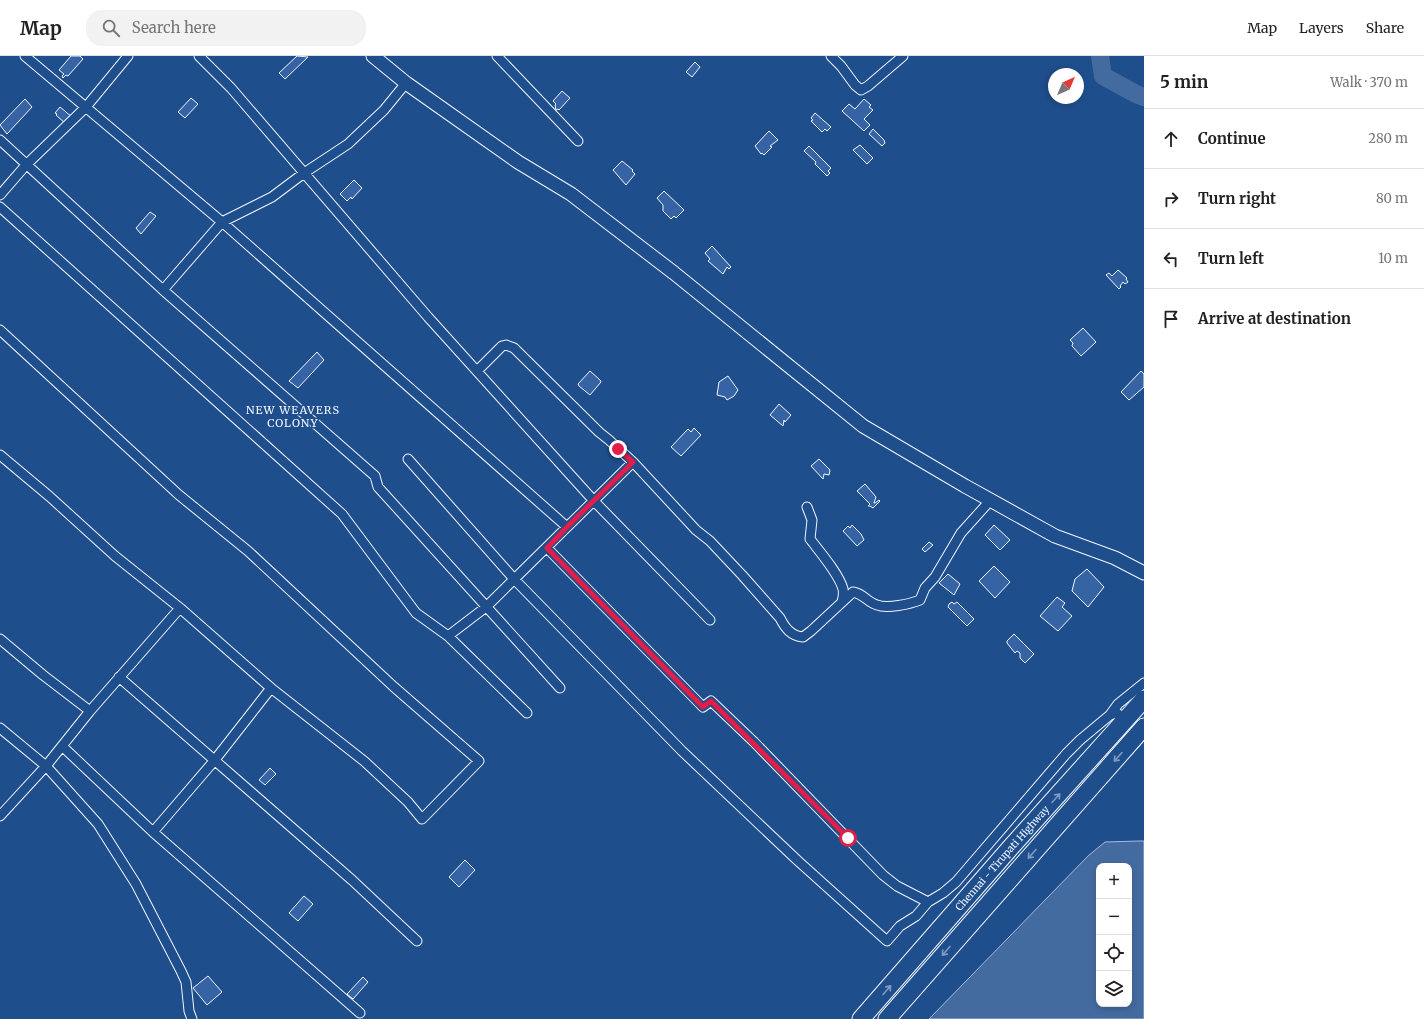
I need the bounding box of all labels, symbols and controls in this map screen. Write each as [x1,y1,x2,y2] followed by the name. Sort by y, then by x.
[86,10,366,46] search box
[20,16,62,40] text: Map
[100,17,122,39] icon: search
[132,18,216,37] text: Search here
[1247,19,1277,37] text: Map
[1299,19,1344,37] text: Layers
[1366,19,1404,37] text: Share
[1048,68,1084,104] north arrow
[1160,71,1208,93] text: 5 min
[1330,74,1408,91] text: Walk · 370 m
[1160,128,1182,150] icon: ahead
[1198,129,1266,148] text: Continue
[1368,130,1408,147] text: 280 m
[1160,188,1182,210] icon: right
[1198,189,1276,208] text: Turn right
[1376,190,1408,207] text: 80 m
[1160,248,1182,270] icon: left
[1198,249,1264,268] text: Turn left
[1378,250,1408,267] text: 10 m
[1160,308,1182,330] icon: arrive
[1198,309,1351,328] text: Arrive at destination
[246,403,340,430] district label: NEW WEAVERS COLONY
[609,440,627,458] route end
[1114,751,1123,762] one-way arrow
[1052,792,1061,803] one-way arrow
[952,803,1052,913] street label: Chennai - Tirupati Highway
[839,829,857,847] route start
[1027,849,1037,859] one-way arrow
[1096,863,1132,1007] map controls
[1096,863,1132,899] button: +
[1096,899,1132,935] button: −
[1096,935,1132,971] button: locate
[942,946,951,956] one-way arrow
[1096,971,1132,1007] button: layers
[882,985,891,995] one-way arrow

